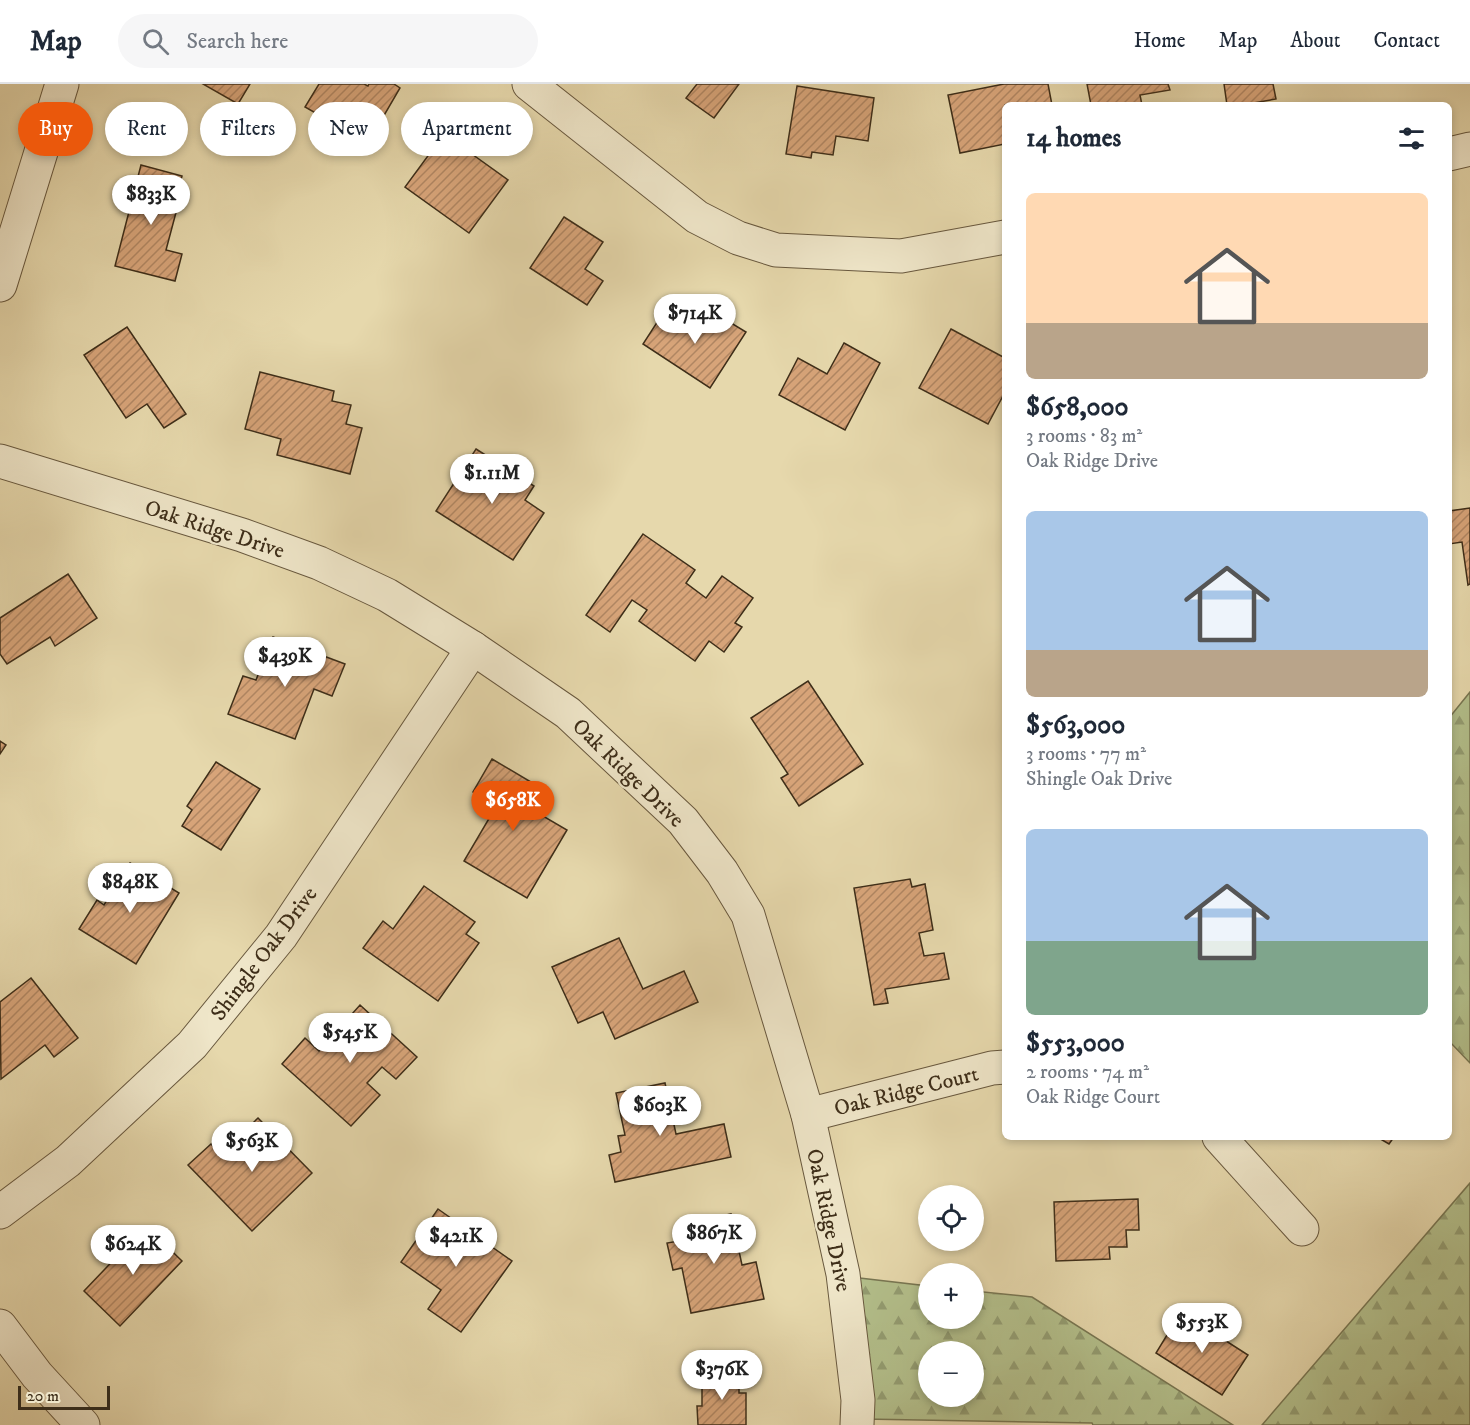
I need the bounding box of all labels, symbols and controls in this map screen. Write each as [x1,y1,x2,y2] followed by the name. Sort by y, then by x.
[118,14,538,68] search box
[30,24,82,59] text: Map
[139,25,172,58] icon: search
[187,28,288,55] text: Search here
[1134,28,1186,54] text: Home
[1219,28,1257,54] text: Map
[1290,28,1341,54] text: About
[1374,28,1440,54] text: Contact
[18,102,93,156] chip: Buy
[105,102,188,156] chip: Rent
[200,102,296,156] chip: Filters
[308,102,389,156] chip: New
[401,102,533,156] chip: Apartment
[1026,122,1121,155] text: 14 homes
[1395,122,1428,155] icon: filters
[109,175,193,226] pin: $833K
[126,182,176,207] text: $833K
[1173,232,1281,340] icon: home
[653,294,737,345] pin: $714K
[668,301,722,326] text: $714K
[1026,391,1129,424] text: $658,000
[1026,424,1142,449] text: 3 rooms · 83 m²
[1026,449,1158,474] text: Oak Ridge Drive
[443,454,541,505] pin: $1.11M
[464,461,520,486] text: $1.11M
[141,494,288,565] street label: Oak Ridge Drive
[1173,550,1281,658] icon: home
[243,637,327,688] pin: $439K
[258,644,312,669] text: $439K
[1026,709,1125,742] text: $563,000
[566,713,690,833] street label: Oak Ridge Drive
[1026,742,1146,767] text: 3 rooms · 77 m²
[1026,767,1172,792] text: Shingle Oak Drive
[471,781,555,832] pin: $658K
[485,788,541,813] text: $658K
[88,863,172,914] pin: $848K
[1173,868,1281,976] icon: home
[102,870,158,895] text: $848K
[205,882,323,1026] street label: Shingle Oak Drive
[308,1013,392,1064] pin: $545K
[322,1020,378,1045] text: $545K
[1026,1027,1125,1060] text: $553,000
[1026,1060,1149,1085] text: 2 rooms · 74 m²
[832,1061,981,1122] street label: Oak Ridge Court
[1026,1085,1160,1110] text: Oak Ridge Court
[618,1086,702,1137] pin: $603K
[633,1093,687,1118] text: $603K
[210,1122,294,1173] pin: $563K
[226,1129,278,1154] text: $563K
[800,1146,857,1294] street label: Oak Ridge Drive
[918,1185,984,1407] map controls
[918,1185,984,1251] button: locate
[672,1214,756,1265] pin: $867K
[414,1217,498,1268] pin: $421K
[686,1221,742,1246] text: $867K
[429,1224,483,1249] text: $421K
[91,1225,175,1276] pin: $624K
[105,1232,161,1257] text: $624K
[918,1263,984,1329] button: +
[1160,1303,1244,1354] pin: $553K
[1176,1310,1228,1335] text: $553K
[918,1341,984,1407] button: −
[680,1350,764,1401] pin: $376K
[695,1357,749,1382] text: $376K
[18,1383,110,1410] scale bar
[27,1386,59,1406] text: 20 m

